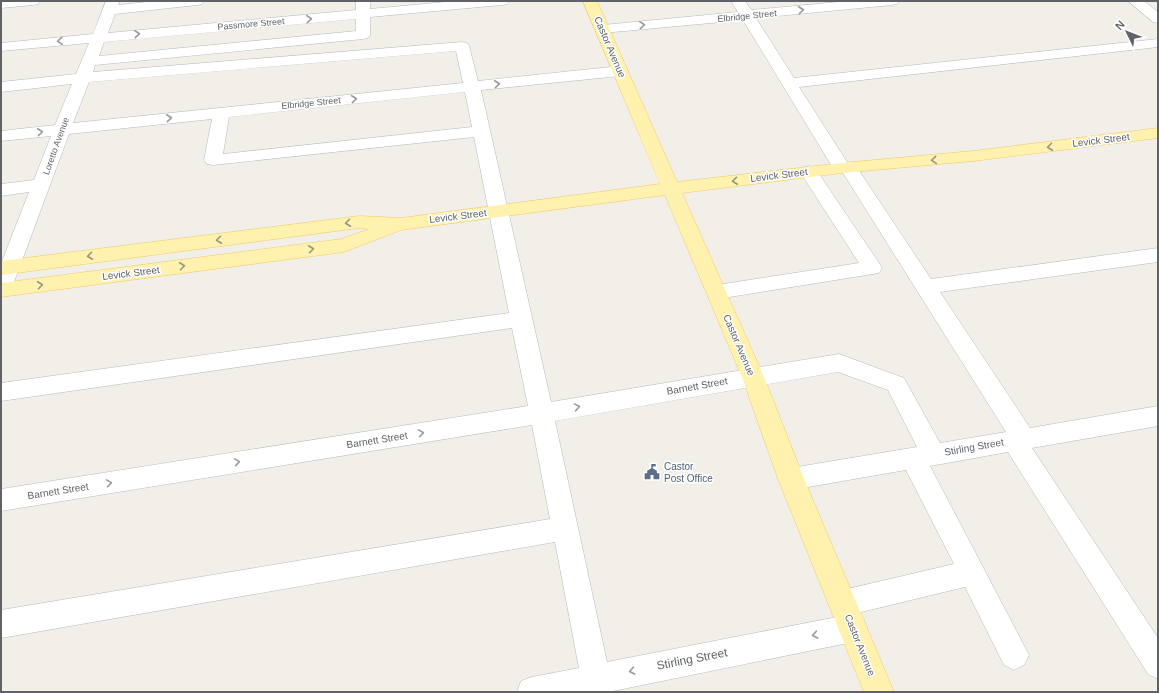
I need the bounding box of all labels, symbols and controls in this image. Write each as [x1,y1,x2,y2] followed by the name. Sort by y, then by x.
[797,6,804,15] one-way arrow
[717,8,778,24] street label: Elbridge Street
[1107,12,1147,52] north arrow
[306,14,312,23] one-way arrow
[592,15,628,80] street label: Castor Avenue
[217,16,285,32] street label: Passmore Street
[1113,18,1127,32] text: N
[639,21,645,30] one-way arrow
[134,30,140,39] one-way arrow
[57,37,63,46] one-way arrow
[494,80,500,89] one-way arrow
[281,95,342,111] street label: Elbridge Street
[351,95,357,104] one-way arrow
[166,114,172,123] one-way arrow
[41,116,71,176] street label: Loretto Avenue
[37,128,43,137] one-way arrow
[1072,131,1131,149] street label: Levick Street
[1047,142,1053,151] one-way arrow
[931,155,937,164] one-way arrow
[750,166,809,184] street label: Levick Street
[732,176,738,185] one-way arrow
[429,207,488,225] street label: Levick Street
[345,218,351,227] one-way arrow
[216,235,222,244] one-way arrow
[308,245,314,254] one-way arrow
[87,251,94,260] one-way arrow
[179,262,185,271] one-way arrow
[102,264,161,282] street label: Levick Street
[37,281,43,290] one-way arrow
[721,313,757,378] street label: Castor Avenue
[666,375,729,397] street label: Barnett Street
[573,403,580,412] one-way arrow
[418,429,424,438] one-way arrow
[346,430,409,450] street label: Barnett Street
[943,436,1005,458] street label: Stirling Street
[234,458,240,467] one-way arrow
[664,461,713,484] place label: Castor Post Office
[643,463,661,481] public building icon: Castor Post Office
[106,479,112,488] one-way arrow
[27,481,90,501] street label: Barnett Street
[843,613,878,678] street label: Castor Avenue
[812,630,818,639] one-way arrow
[655,645,729,673] street label: Stirling Street
[629,667,635,675] one-way arrow

